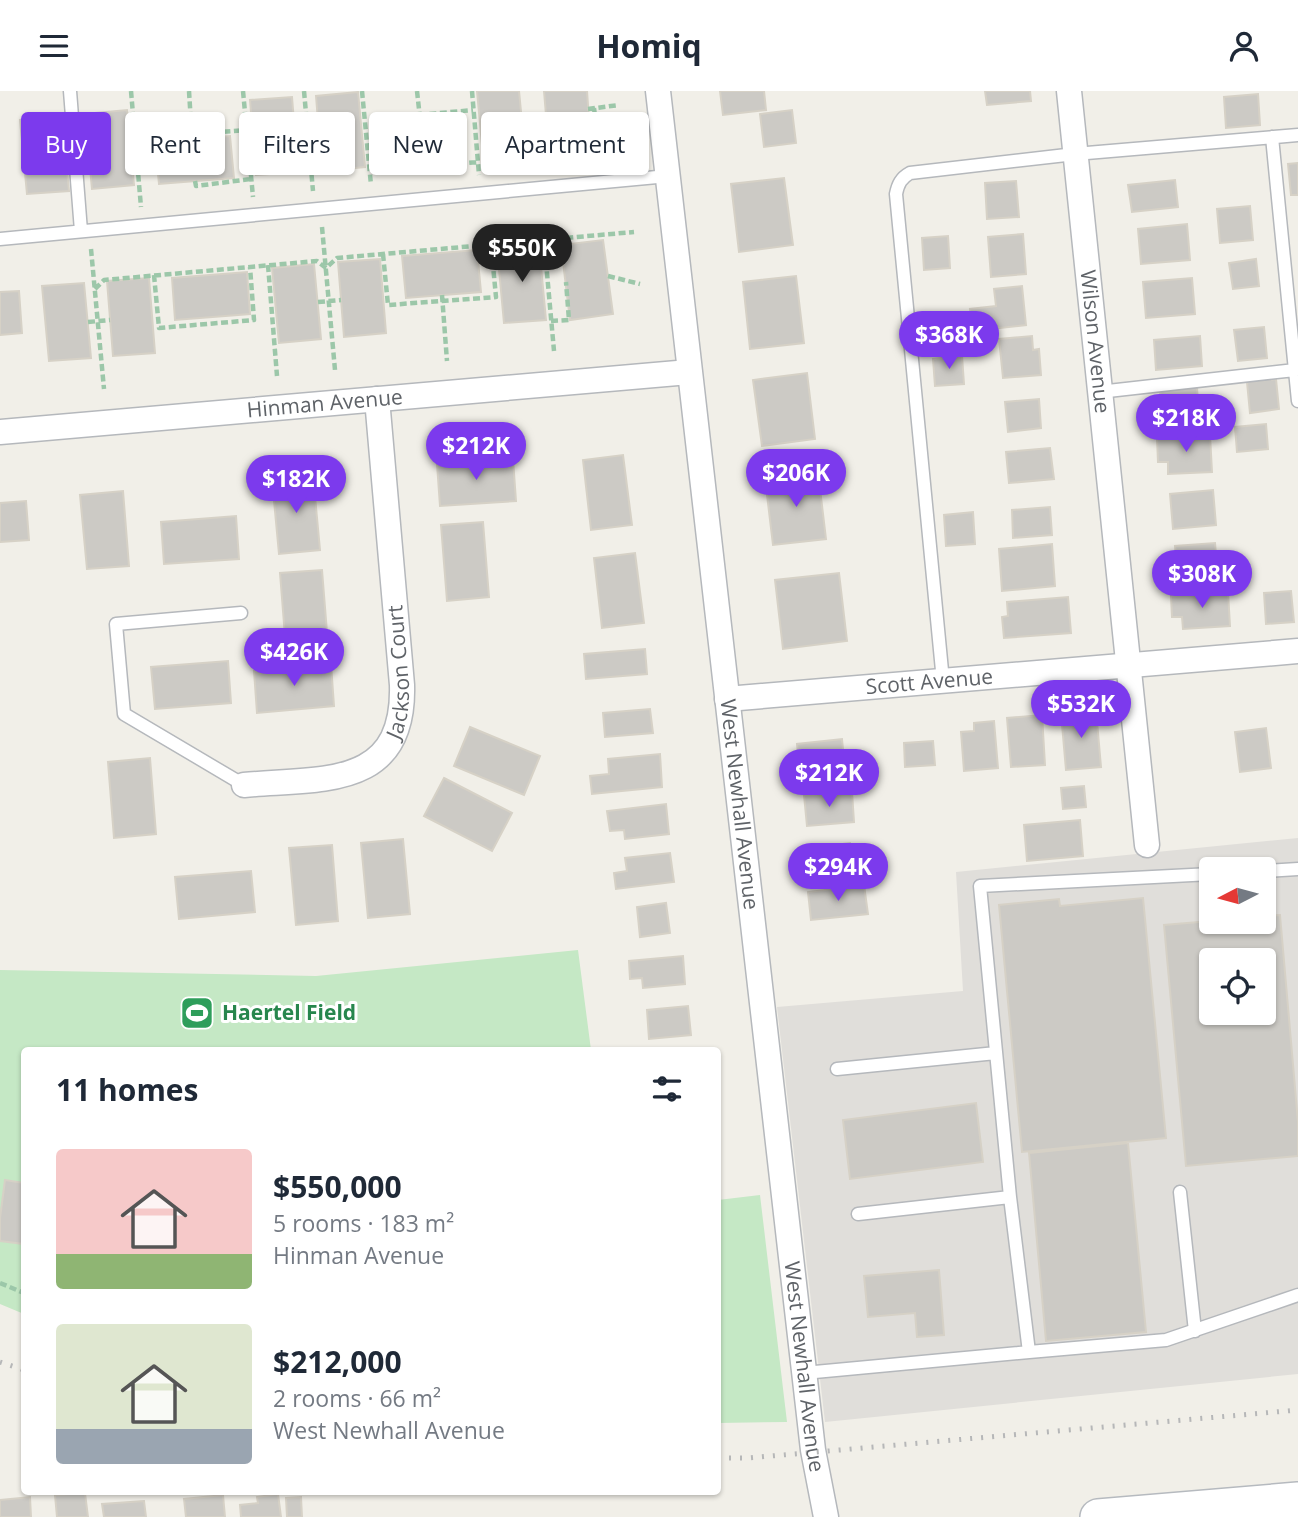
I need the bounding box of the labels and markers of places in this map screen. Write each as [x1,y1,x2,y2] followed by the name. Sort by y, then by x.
[473,225,571,284] pin: $550K
[900,311,998,371] pin: $368K
[1137,395,1235,454] pin: $218K
[427,423,525,482] pin: $212K
[747,449,845,509] pin: $206K
[247,455,345,515] pin: $182K
[1153,551,1251,610] pin: $308K
[245,629,343,688] pin: $426K
[1032,681,1130,740] pin: $532K
[780,749,878,809] pin: $212K
[789,843,887,903] pin: $294K
[178,994,216,1032] sports icon: Haertel Field
[222,998,356,1026] place label: Haertel Field

